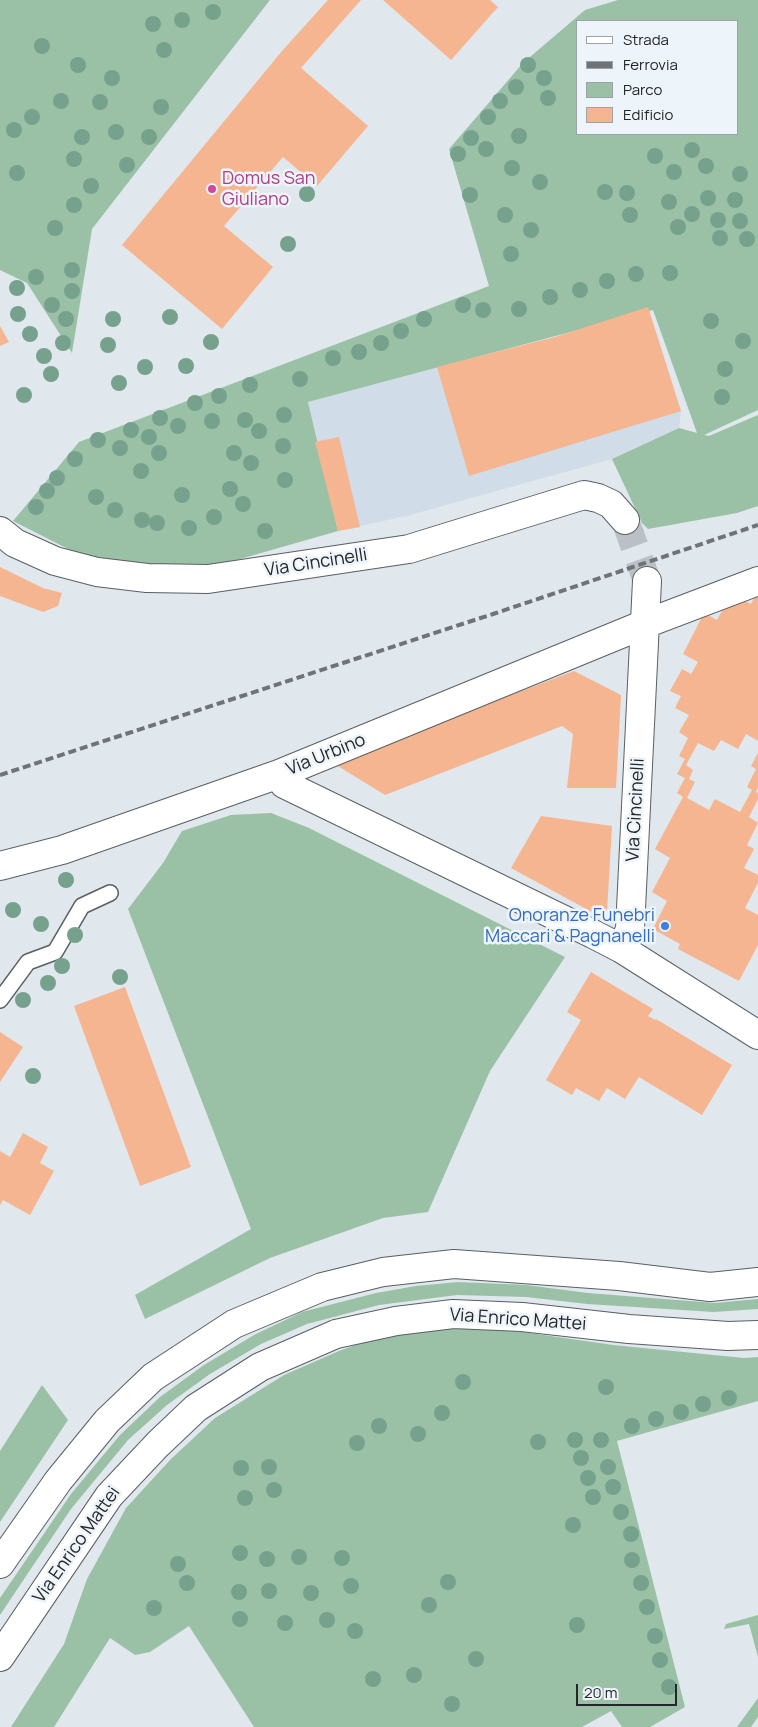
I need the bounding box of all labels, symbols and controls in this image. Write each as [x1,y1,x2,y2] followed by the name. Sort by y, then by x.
[576,20,738,135] legend
[623,29,669,50] text: Strada
[623,54,678,75] text: Ferrovia
[623,79,662,100] text: Parco
[623,104,673,125] text: Edificio
[222,168,316,210] place label: Domus San Giuliano
[206,183,218,195] marker: Domus San Giuliano
[263,544,369,582] street label: Via Cincinelli
[283,729,369,781] street label: Via Urbino
[623,758,649,862] street label: Via Cincinelli
[485,905,655,948] place label: Onoranze Funebri Maccari & Pagnanelli
[659,920,671,932] marker: Onoranze Funebri Maccari & Pagnanelli
[449,1304,587,1336] street label: Via Enrico Mattei
[29,1483,125,1607] street label: Via Enrico Mattei
[578,1674,679,1706] scale bar
[584,1682,617,1703] text: 20 m

